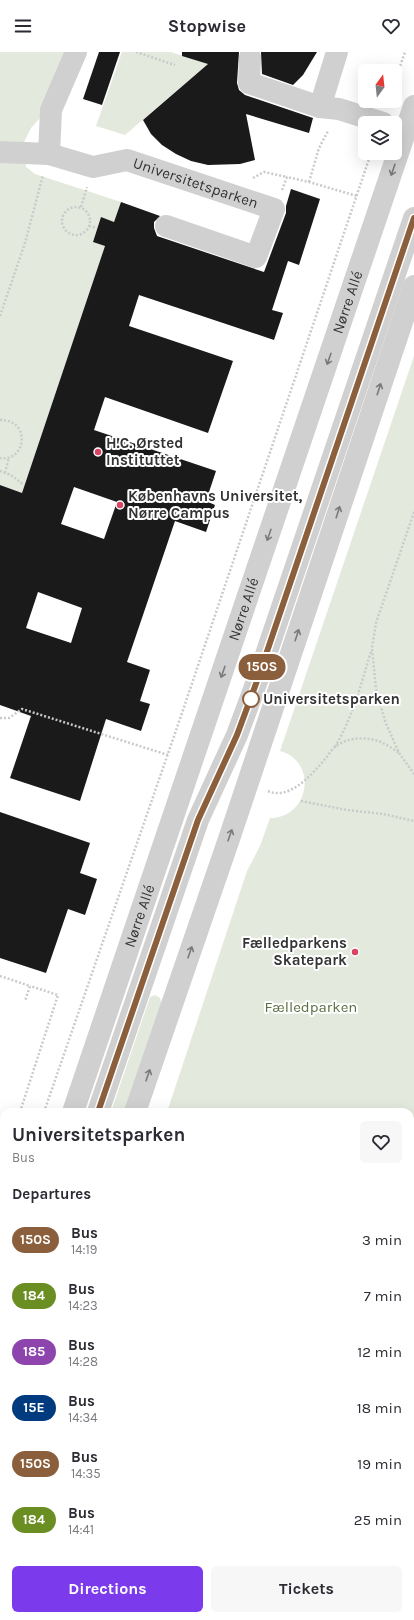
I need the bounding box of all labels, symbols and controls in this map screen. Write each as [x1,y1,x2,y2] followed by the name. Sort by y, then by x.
[12,15,34,37] icon: menu
[168,15,246,37] text: Stopwise
[380,15,402,37] icon: heart
[358,64,402,108] north arrow
[358,64,402,160] map controls
[358,116,402,160] button: layers
[131,154,261,212] street label: Universitetsparken
[388,163,396,175] one-way arrow
[328,268,366,336] street label: Nørre Allé
[324,353,332,365] one-way arrow
[376,383,384,395] one-way arrow
[106,434,183,469] place label: H.C. Ørsted Instituttet
[93,447,103,457] marker: H.C. Ørsted Instituttet
[128,487,303,522] place label: Københavns Universitet, Nørre Campus
[115,500,125,510] marker: Københavns Universitet, Nørre Campus
[335,506,342,519] one-way arrow
[265,529,272,542] one-way arrow
[224,575,262,643] street label: Nørre Allé
[294,629,301,642] one-way arrow
[234,654,290,680] line badge: 150S
[247,658,277,675] text: 150S
[219,665,226,678] one-way arrow
[242,690,260,708] marker: Universitetsparken
[263,690,400,708] place label: Universitetsparken
[227,829,234,842] one-way arrow
[120,882,158,950] street label: Nørre Allé
[242,934,347,969] place label: Fælledparkens Skatepark
[187,946,194,959] one-way arrow
[350,947,360,957] marker: Fælledparkens Skatepark
[265,998,357,1016] park label: Fælledparken
[145,1069,152,1082] one-way arrow
[360,1121,402,1163] button: heart
[12,1124,185,1146] text: Universitetsparken
[12,1150,35,1165] text: Bus
[12,1185,91,1203] text: Departures
[71,1224,98,1242] text: Bus
[20,1231,51,1248] text: 150S
[362,1231,402,1249] text: 3 min
[71,1242,97,1257] text: 14:19
[68,1280,95,1298] text: Bus
[23,1287,45,1304] text: 184
[364,1287,402,1305] text: 7 min
[68,1298,98,1313] text: 14:23
[68,1336,95,1354] text: Bus
[23,1343,45,1360] text: 185
[357,1343,402,1361] text: 12 min
[68,1354,98,1369] text: 14:28
[68,1392,95,1410] text: Bus
[23,1399,45,1416] text: 15E
[357,1399,402,1417] text: 18 min
[68,1410,98,1425] text: 14:34
[71,1448,98,1466] text: Bus
[20,1455,51,1472] text: 150S
[357,1455,402,1473] text: 19 min
[71,1466,101,1481] text: 14:35
[68,1504,95,1522] text: Bus
[23,1511,45,1528] text: 184
[354,1511,402,1529] text: 25 min
[68,1522,94,1537] text: 14:41
[12,1566,203,1612] button: Directions
[211,1566,402,1612] button: Tickets

